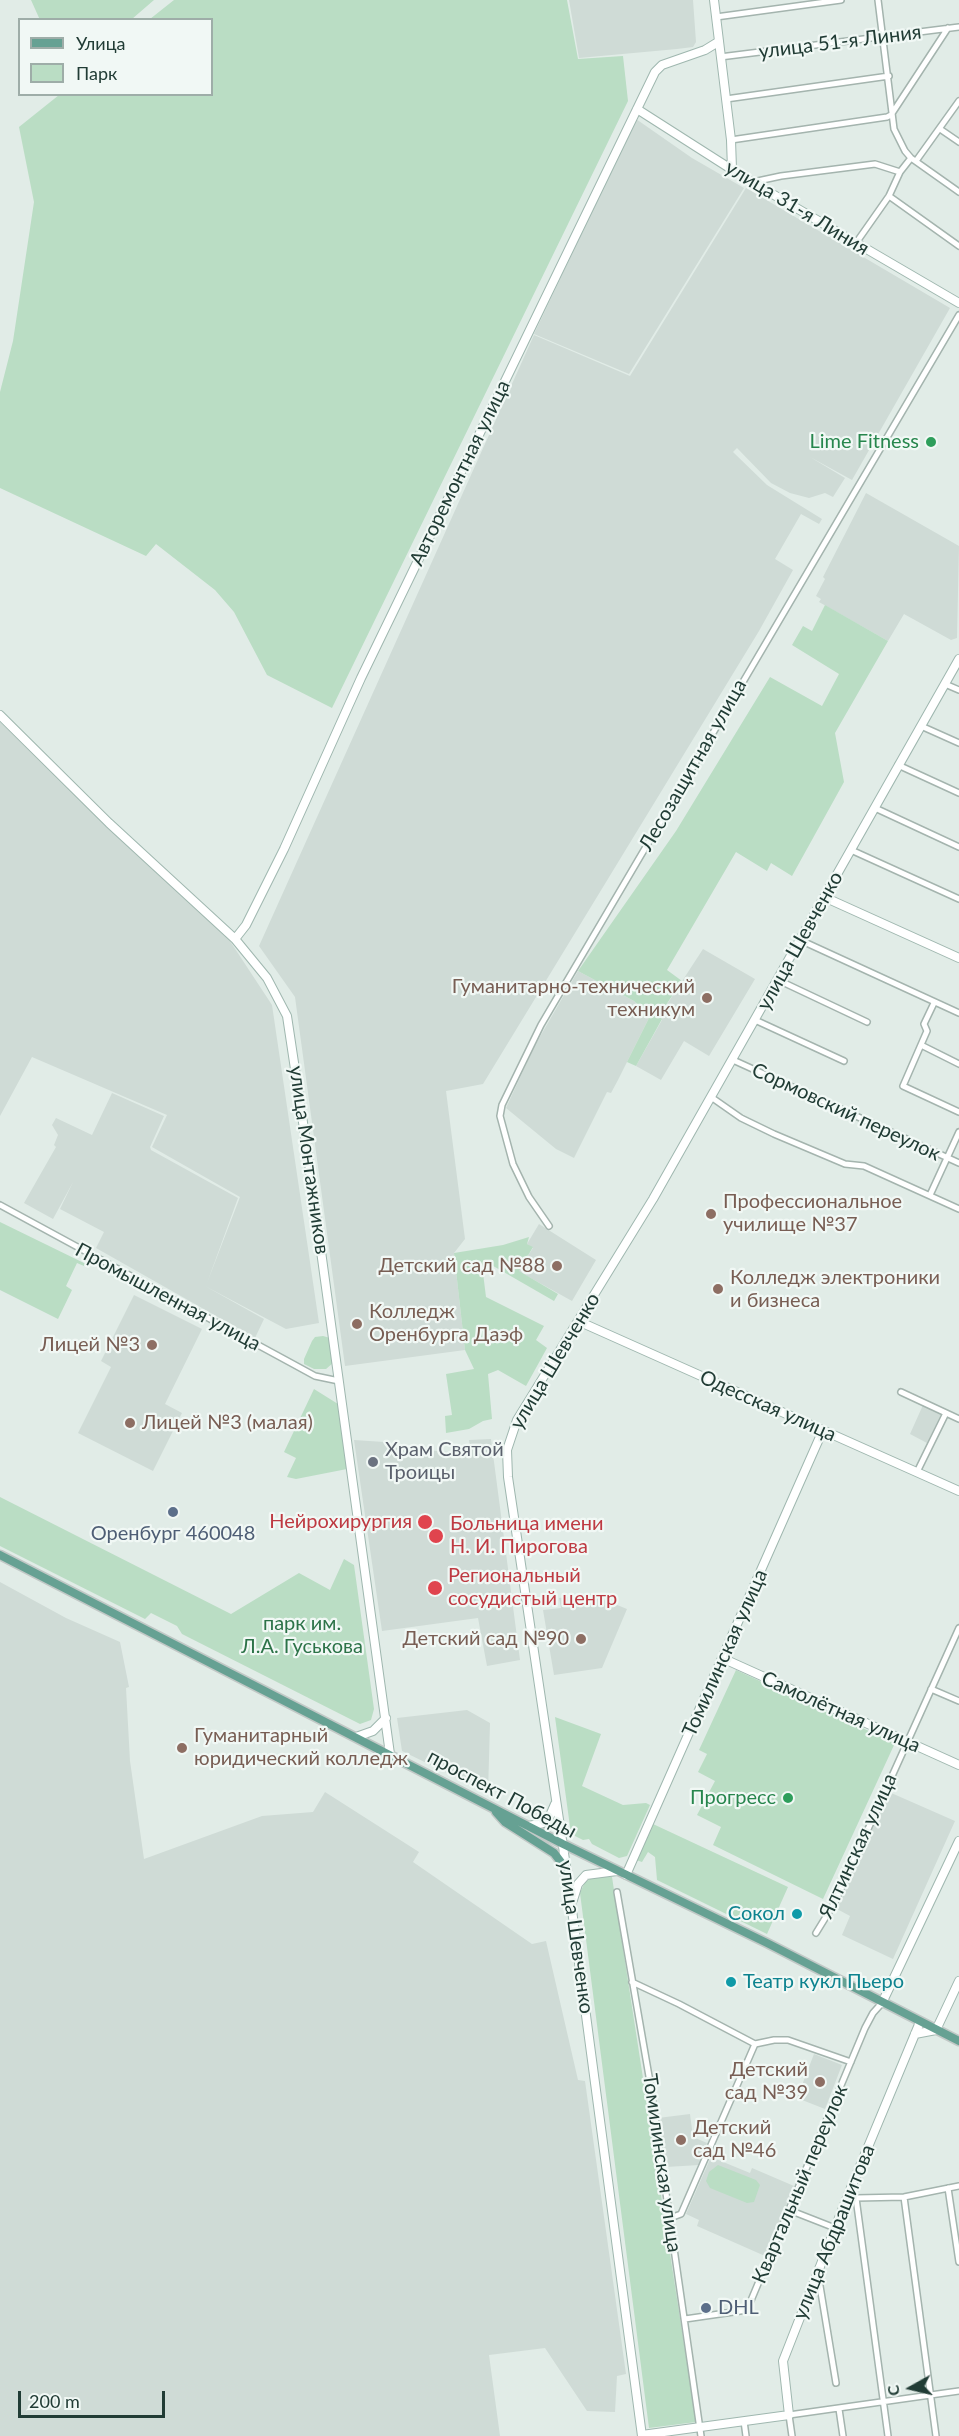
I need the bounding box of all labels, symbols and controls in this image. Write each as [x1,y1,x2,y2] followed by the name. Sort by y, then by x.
[18,18,213,96] legend
[757,20,923,64] street label: улица 51-я Линия
[76,32,126,54] text: Улица
[76,62,117,84] text: Парк
[721,156,873,260] street label: улица 31-я Линия
[405,376,515,570] street label: Авторемонтная улица
[810,430,919,454] place label: Lime Fitness
[924,435,938,449] marker: Lime Fitness
[634,675,752,855] street label: Лесозащитная улица
[752,867,848,1015] street label: улица Шевченко
[452,975,695,1022] place label: Гуманитарно-технический техникум
[700,991,714,1005] marker: Гуманитарно-технический техникум
[748,1058,944,1166] street label: Сормовский переулок
[284,1064,334,1256] street label: улица Монтажников
[723,1190,902,1237] place label: Профессиональное училище №37
[704,1207,718,1221] marker: Профессиональное училище №37
[71,1238,265,1356] street label: Промышленная улица
[378,1254,545,1278] place label: Детский сад №88
[550,1259,564,1273] marker: Детский сад №88
[730,1266,940,1313] place label: Колледж электроники и бизнеса
[711,1282,725,1296] marker: Колледж электроники и бизнеса
[505,1288,605,1434] street label: улица Шевченко
[369,1300,523,1347] place label: Колледж Оренбурга Даэф
[350,1317,364,1331] marker: Колледж Оренбурга Даэф
[40,1333,140,1357] place label: Лицей №3
[145,1338,159,1352] marker: Лицей №3
[696,1365,840,1447] street label: Одесская улица
[142,1411,313,1435] place label: Лицей №3 (малая)
[123,1416,137,1430] marker: Лицей №3 (малая)
[385,1438,504,1485] place label: Храм Святой Троицы
[366,1455,380,1469] marker: Храм Святой Троицы
[166,1505,180,1519] marker: Оренбург 460048
[269,1510,412,1534] place label: Нейрохирургия
[450,1512,604,1559] place label: Больница имени Н. И. Пирогова
[416,1513,434,1531] marker: Нейрохирургия
[91,1522,255,1546] place label: Оренбург 460048
[427,1527,445,1545] marker: Больница имени Н. И. Пирогова
[448,1564,617,1611] place label: Региональный сосудистый центр
[677,1566,773,1740] street label: Томилинская улица
[426,1579,444,1597] marker: Региональный сосудистый центр
[241,1612,363,1659] park label: парк им. Л.А. Гуськова
[402,1627,569,1651] place label: Детский сад №90
[574,1632,588,1646] marker: Детский сад №90
[758,1666,924,1758] street label: Самолётная улица
[194,1724,408,1771] place label: Гуманитарный юридический колледж
[175,1741,189,1755] marker: Гуманитарный юридический колледж
[423,1745,581,1843] street label: проспект Победы
[814,1770,902,1922] street label: Ялтинская улица
[690,1786,776,1810] place label: Прогресс
[781,1791,795,1805] marker: Прогресс
[553,1859,599,2015] street label: улица Шевченко
[728,1902,785,1926] place label: Сокол
[790,1907,804,1921] marker: Сокол
[743,1970,904,1994] place label: Театр кукл Пьеро
[724,1975,738,1989] marker: Театр кукл Пьеро
[725,2058,808,2105] place label: Детский сад №39
[638,2072,686,2254] street label: Томилинская улица
[813,2075,827,2089] marker: Детский сад №39
[747,2081,853,2287] street label: Квартальный переулок
[693,2116,776,2163] place label: Детский сад №46
[674,2133,688,2147] marker: Детский сад №46
[788,2141,880,2323] street label: улица Абдрашитова
[718,2296,759,2320] place label: DHL
[699,2301,713,2315] marker: DHL
[881,2358,941,2418] north arrow
[21,2379,168,2417] scale bar
[883,2384,903,2397] text: С
[29,2390,80,2412] text: 200 m

